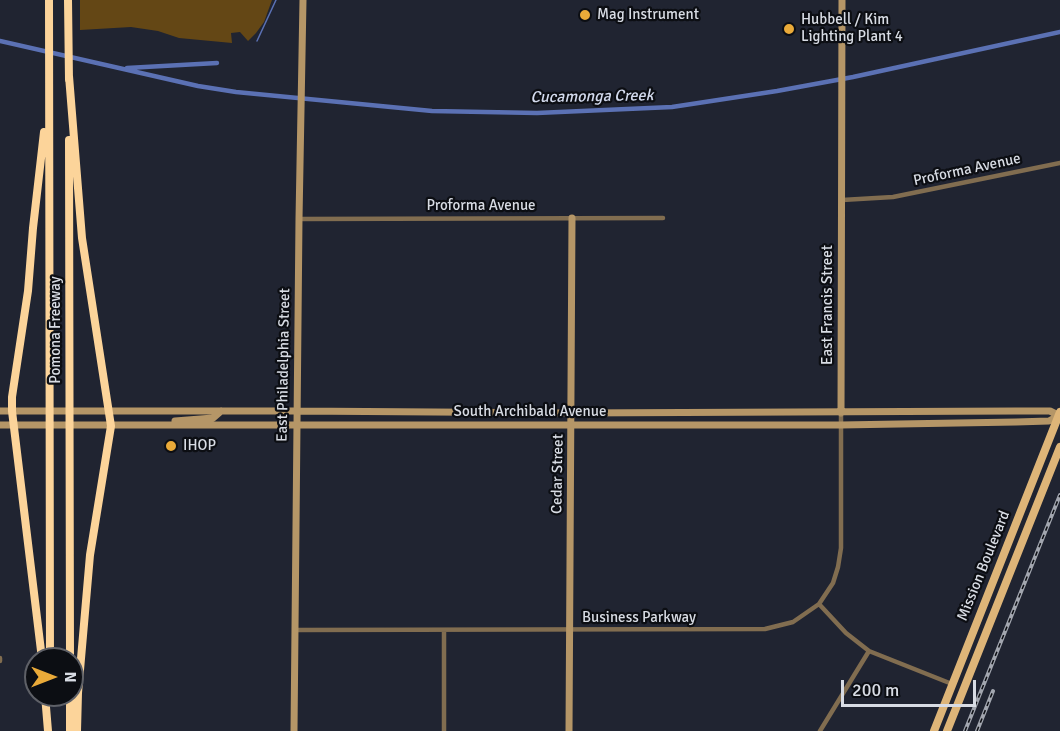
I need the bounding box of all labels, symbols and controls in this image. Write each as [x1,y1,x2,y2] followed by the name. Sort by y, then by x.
[597,6,699,24] place label: Mag Instrument
[578,8,592,22] marker: Mag Instrument
[801,11,903,46] place label: Hubbell / Kim Lighting Plant 4
[782,22,796,36] marker: Hubbell / Kim Lighting Plant 4
[530,86,654,108] water label: Cucamonga Creek
[912,150,1022,190] street label: Proforma Avenue
[426,197,536,215] street label: Proforma Avenue
[819,245,837,365] street label: East Francis Street
[47,276,65,384] street label: Pomona Freeway
[274,288,294,442] street label: East Philadelphia Street
[454,403,606,421] street label: South Archibald Avenue
[548,434,568,514] street label: Cedar Street
[183,437,216,455] place label: IHOP
[164,439,178,453] marker: IHOP
[954,508,1014,624] street label: Mission Boulevard
[582,609,696,627] street label: Business Parkway
[24,647,84,707] north arrow
[844,668,979,706] scale bar
[60,671,80,683] text: N
[852,679,899,701] text: 200 m

